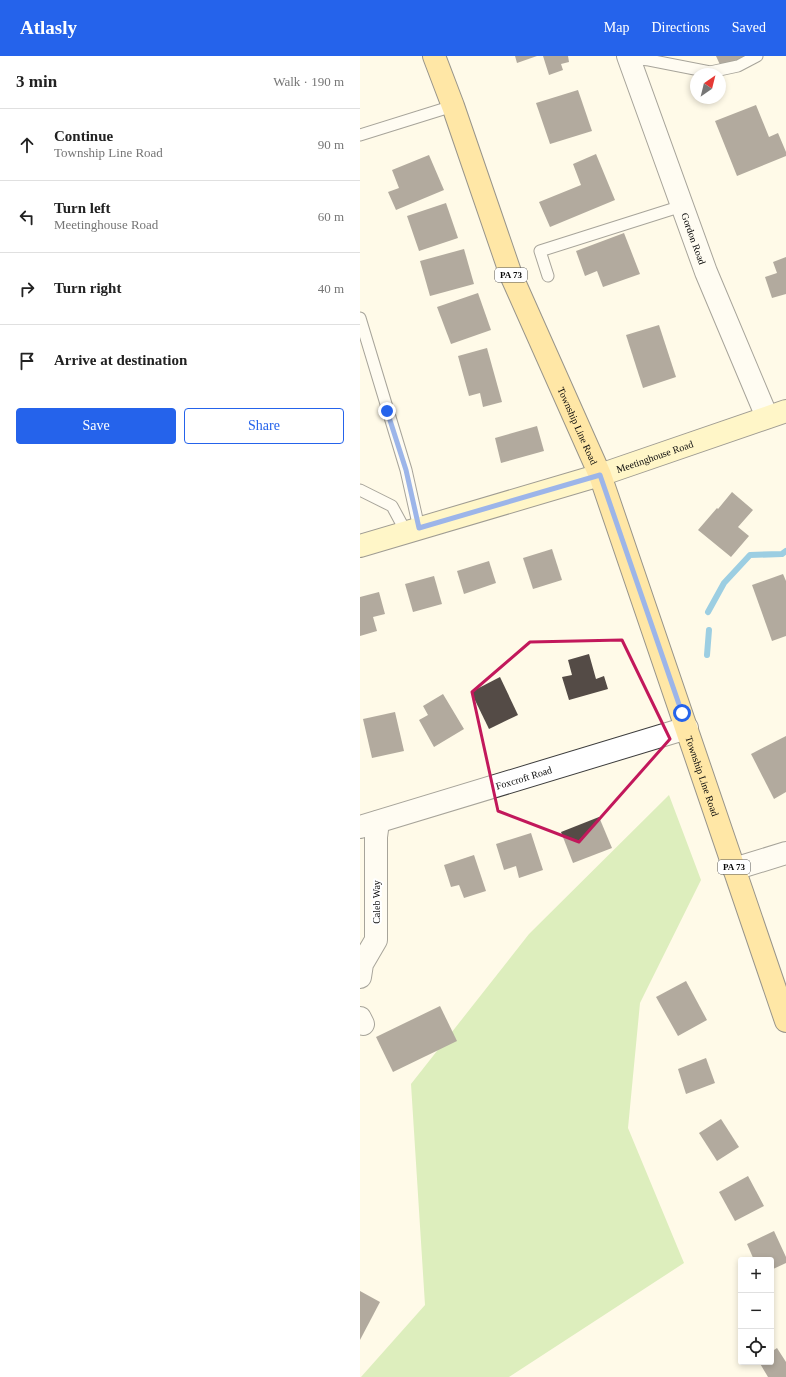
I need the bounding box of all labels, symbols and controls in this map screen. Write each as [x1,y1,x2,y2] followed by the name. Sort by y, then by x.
[20,17,77,38] text: Atlasly
[604,20,629,35] text: Map
[651,20,710,35] text: Directions
[732,20,766,35] text: Saved
[690,68,726,104] north arrow
[16,72,57,91] text: 3 min
[273,74,344,89] text: Walk · 190 m
[54,128,113,144] text: Continue
[16,134,38,156] icon: ahead
[318,137,344,152] text: 90 m
[54,145,163,160] text: Township Line Road
[54,200,111,216] text: Turn left
[16,206,38,228] icon: left
[318,209,344,224] text: 60 m
[680,211,708,266] street label: Gordon Road
[54,217,158,232] text: Meetinghouse Road
[495,268,527,282] road number: PA 73
[16,278,38,300] icon: right
[54,280,121,296] text: Turn right
[318,281,344,296] text: 40 m
[16,350,38,372] icon: arrive
[54,352,187,368] text: Arrive at destination
[556,385,600,466] street label: Township Line Road
[378,402,396,420] route end
[16,408,176,444] button: Save
[184,408,344,444] button: Share
[615,438,694,474] street label: Meetinghouse Road
[673,704,691,722] route start
[684,735,721,817] street label: Township Line Road
[494,764,553,791] street label: Foxcroft Road
[718,860,750,874] road number: PA 73
[371,880,382,924] street label: Caleb Way
[738,1257,774,1365] map controls
[738,1257,774,1293] button: +
[738,1293,774,1329] button: −
[738,1329,774,1365] button: locate

